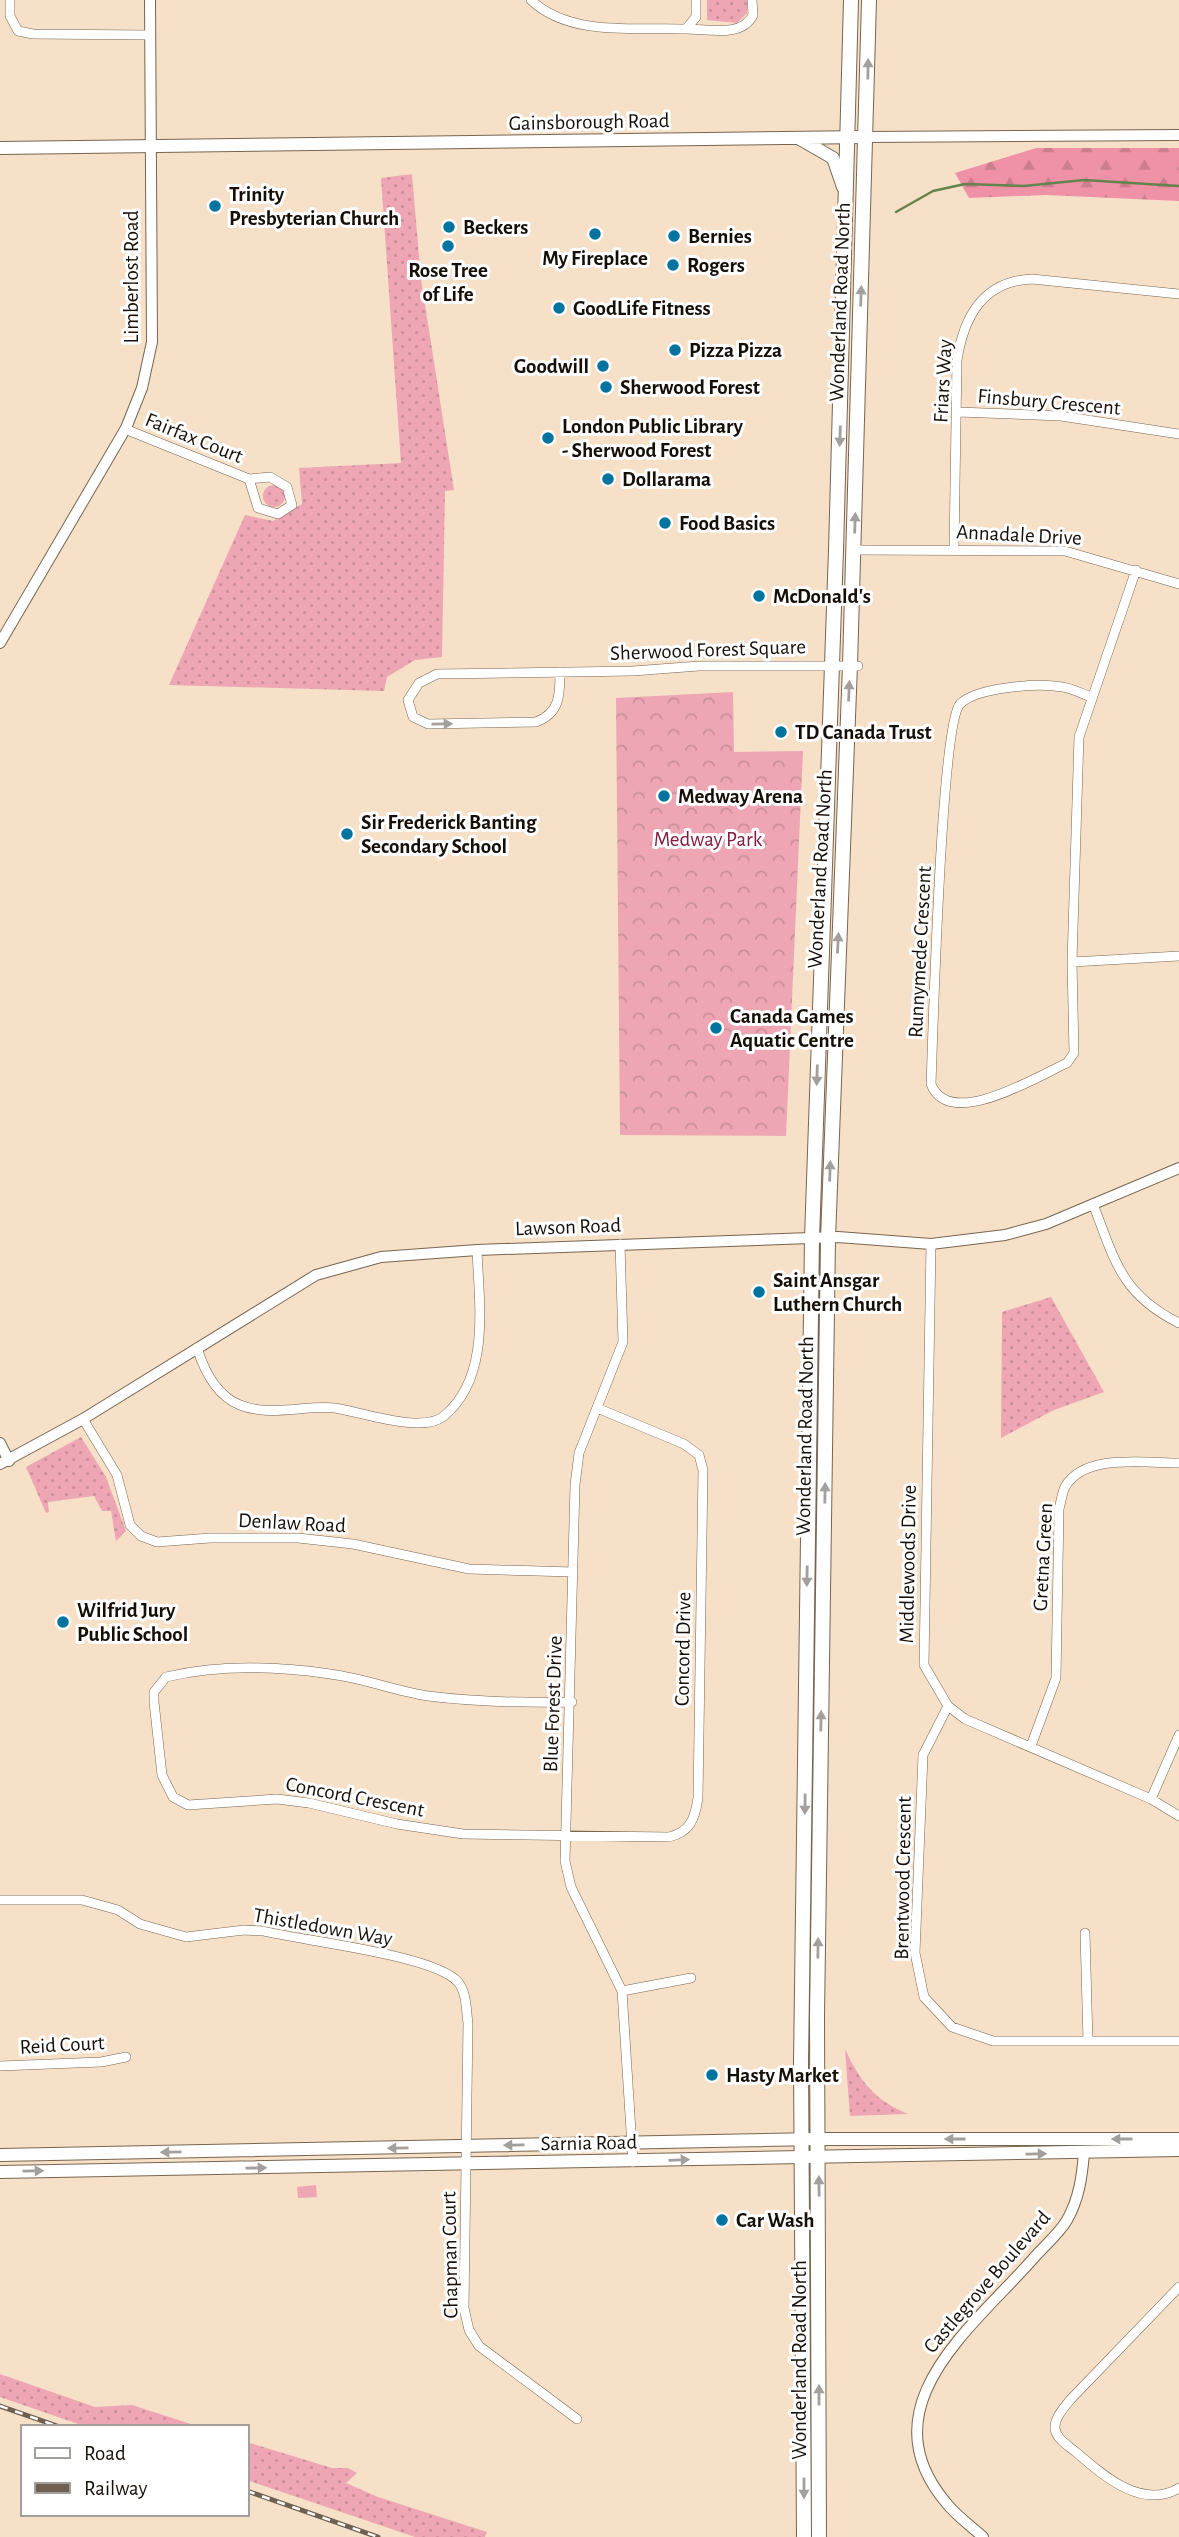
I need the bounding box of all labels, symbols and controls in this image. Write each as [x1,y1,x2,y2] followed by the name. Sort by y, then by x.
[862,57,873,79] one-way arrow
[508,110,670,134] street label: Gainsborough Road
[229,184,399,229] place label: Trinity Presbyterian Church
[207,198,223,214] marker: Trinity Presbyterian Church
[826,202,854,402] street label: Wonderland Road North
[121,210,142,344] street label: Limberlost Road
[463,217,528,238] place label: Beckers
[441,219,457,235] marker: Beckers
[587,226,603,242] marker: My Fireplace
[688,226,752,247] place label: Bernies
[666,228,682,244] marker: Bernies
[440,238,456,254] marker: Rose Tree of Life
[542,248,648,269] place label: My Fireplace
[687,255,745,276] place label: Rogers
[665,257,681,273] marker: Rogers
[408,260,488,305] place label: Rose Tree of Life
[856,285,867,307] one-way arrow
[573,298,711,319] place label: GoodLife Fitness
[551,300,567,316] marker: GoodLife Fitness
[930,339,956,423] street label: Friars Way
[689,340,782,361] place label: Pizza Pizza
[667,342,683,358] marker: Pizza Pizza
[514,356,589,377] place label: Goodwill
[595,358,611,374] marker: Goodwill
[620,377,760,398] place label: Sherwood Forest
[598,379,614,395] marker: Sherwood Forest
[977,385,1122,419] street label: Finsbury Crescent
[142,409,246,467] street label: Fairfax Court
[562,416,743,461] place label: London Public Library - Sherwood Forest
[834,425,845,447] one-way arrow
[540,430,556,446] marker: London Public Library - Sherwood Forest
[622,469,711,490] place label: Dollarama
[600,471,616,487] marker: Dollarama
[849,512,860,534] one-way arrow
[679,513,775,534] place label: Food Basics
[657,515,673,531] marker: Food Basics
[956,521,1082,549] street label: Annadale Drive
[773,586,871,607] place label: McDonald's
[751,588,767,604] marker: McDonald's
[610,636,806,664] street label: Sherwood Forest Square
[844,680,855,702] one-way arrow
[431,718,453,730] one-way arrow
[795,722,932,743] place label: TD Canada Trust
[773,724,789,740] marker: TD Canada Trust
[804,769,836,969] street label: Wonderland Road North
[678,786,803,807] place label: Medway Arena
[656,788,672,804] marker: Medway Arena
[361,812,537,857] place label: Sir Frederick Banting Secondary School
[339,826,355,842] marker: Sir Frederick Banting Secondary School
[654,829,763,850] park label: Medway Park
[905,865,935,1039] street label: Runnymede Crescent
[833,932,844,954] one-way arrow
[730,1006,854,1051] place label: Canada Games Aquatic Centre
[708,1020,724,1036] marker: Canada Games Aquatic Centre
[812,1064,823,1086] one-way arrow
[825,1159,836,1181] one-way arrow
[515,1215,622,1239] street label: Lawson Road
[773,1270,902,1315] place label: Saint Ansgar Luthern Church
[751,1284,767,1300] marker: Saint Ansgar Luthern Church
[793,1336,817,1536] street label: Wonderland Road North
[819,1482,830,1504] one-way arrow
[896,1485,920,1643] street label: Middlewoods Drive
[1030,1502,1056,1612] street label: Gretna Green
[237,1510,347,1536] street label: Denlaw Road
[802,1565,813,1587] one-way arrow
[672,1592,694,1706] street label: Concord Drive
[77,1600,188,1645] place label: Wilfrid Jury Public School
[55,1614,71,1630] marker: Wilfrid Jury Public School
[540,1635,566,1773] street label: Blue Forest Drive
[816,1709,827,1731] one-way arrow
[284,1773,426,1821] street label: Concord Crescent
[799,1793,811,1815] one-way arrow
[891,1796,915,1960] street label: Brentwood Crescent
[252,1904,394,1950] street label: Thistledown Way
[812,1937,824,1959] one-way arrow
[19,2032,105,2058] street label: Reid Court
[726,2065,839,2086] place label: Hasty Market
[704,2067,720,2083] marker: Hasty Market
[541,2132,638,2154] street label: Sarnia Road
[944,2133,966,2145] one-way arrow
[1111,2133,1133,2145] one-way arrow
[503,2140,525,2151] one-way arrow
[387,2142,409,2153] one-way arrow
[159,2146,181,2158] one-way arrow
[1026,2148,1048,2160] one-way arrow
[669,2154,691,2166] one-way arrow
[245,2162,267,2174] one-way arrow
[22,2165,44,2177] one-way arrow
[813,2175,824,2197] one-way arrow
[438,2191,462,2319] street label: Chapman Court
[920,2207,1054,2357] street label: Castlegrove Boulevard
[736,2210,814,2231] place label: Car Wash
[714,2212,730,2228] marker: Car Wash
[789,2260,810,2460] street label: Wonderland Road North
[813,2384,825,2406] one-way arrow
[21,2425,248,2516] legend
[84,2443,126,2464] text: Road
[798,2477,810,2499] one-way arrow
[84,2478,147,2499] text: Railway

